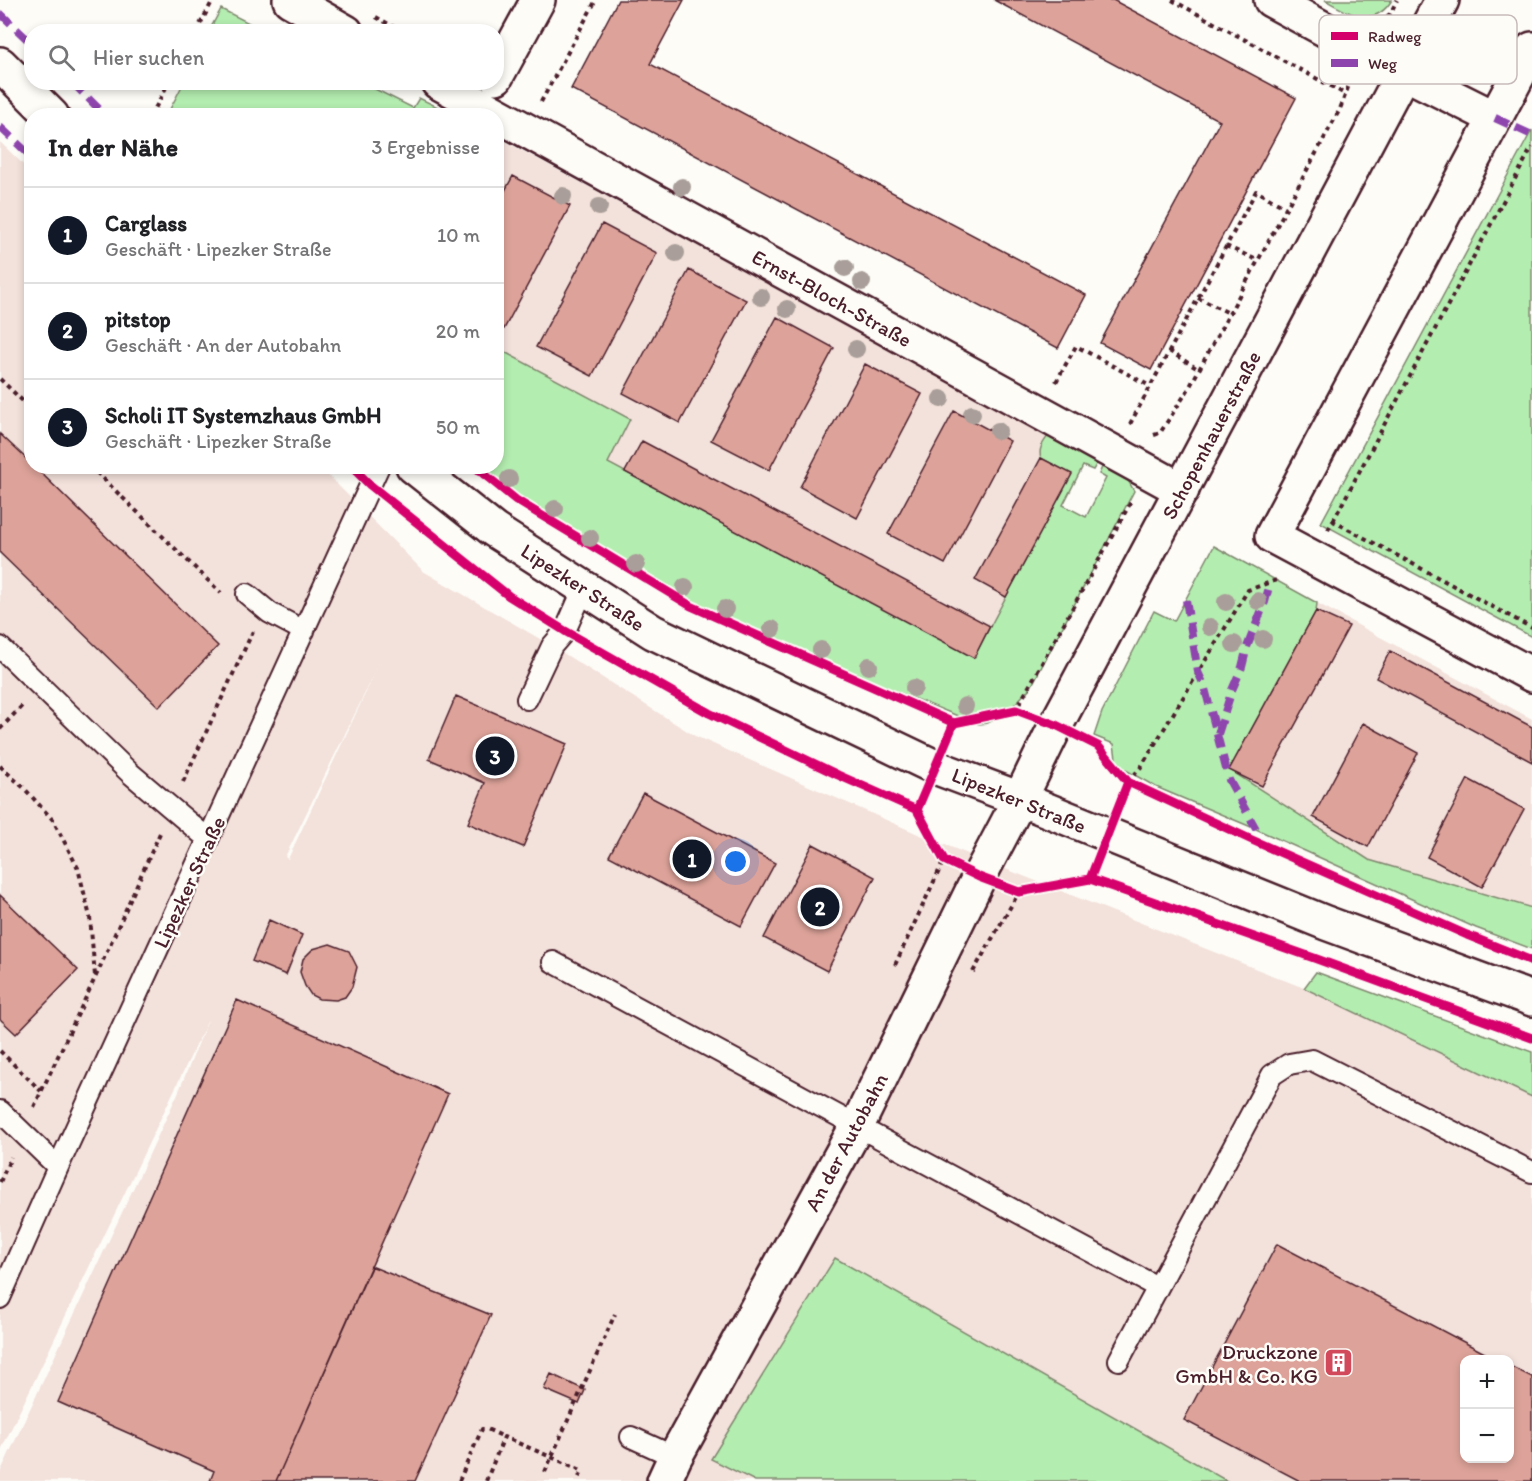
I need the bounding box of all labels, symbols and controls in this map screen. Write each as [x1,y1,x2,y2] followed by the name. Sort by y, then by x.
[1319,15,1517,84] legend
[24,24,504,90] search box
[1368,27,1422,46] text: Radweg
[45,41,78,74] icon: search
[93,44,204,71] text: Hier suchen
[1368,54,1398,73] text: Weg
[48,131,178,163] text: In der Nähe
[372,135,480,159] text: 3 Ergebnisse
[105,210,187,237] text: Carglass
[63,223,72,247] text: 1
[437,223,480,247] text: 10 m
[105,237,332,261] text: Geschäft · Lipezker Straße
[748,244,916,352] street label: Ernst-Bloch-Straße
[105,306,171,333] text: pitstop
[62,319,73,343] text: 2
[436,319,480,343] text: 20 m
[105,333,341,357] text: Geschäft · An der Autobahn
[1156,347,1266,523] street label: Schopenhauerstraße
[105,402,381,429] text: Scholi IT Systemzhaus GmbH
[62,415,73,439] text: 3
[436,415,480,439] text: 50 m
[105,429,332,453] text: Geschäft · Lipezker Straße
[516,538,650,636] street label: Lipezker Straße
[476,734,514,778] pin: 3
[948,762,1090,838] street label: Lipezker Straße
[148,812,230,952] street label: Lipezker Straße
[672,836,712,882] pin: 1
[721,847,750,876] your location
[800,884,840,930] pin: 2
[799,1069,893,1215] street label: An der Autobahn
[1175,1339,1318,1388] place label: Druckzone GmbH & Co. KG
[1323,1347,1355,1379] building icon: Druckzone GmbH & Co. KG
[1460,1355,1514,1463] map controls
[1460,1355,1514,1409] button: +
[1460,1409,1514,1463] button: −

